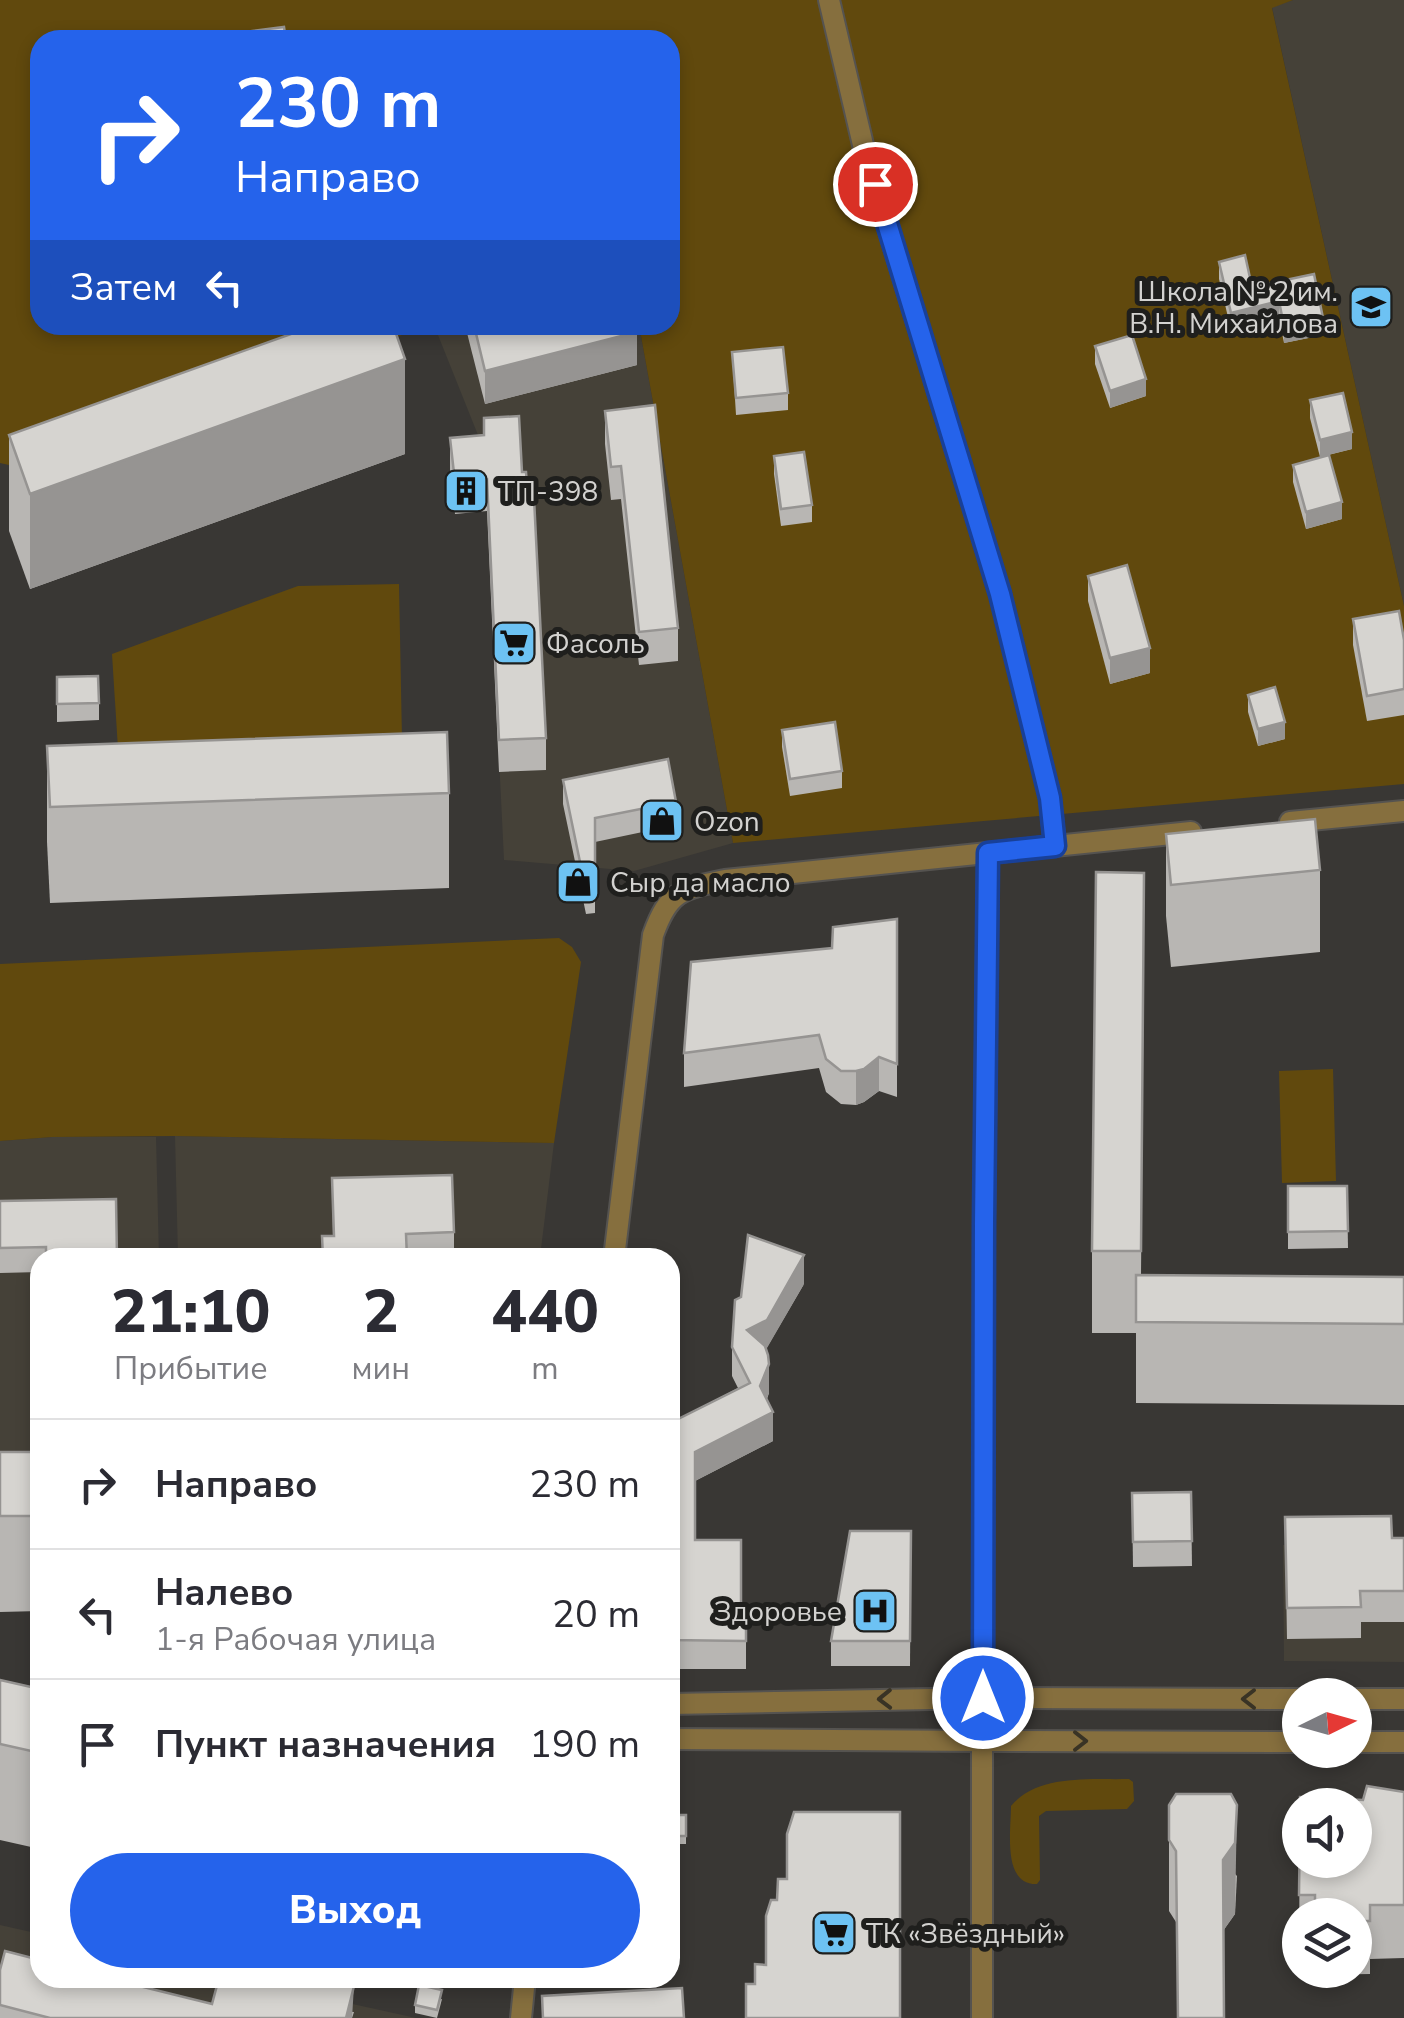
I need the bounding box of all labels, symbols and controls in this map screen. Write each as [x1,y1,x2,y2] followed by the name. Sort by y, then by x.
[235,56,441,152] text: 230 m
[70,70,200,200] icon: right
[833,142,918,227] pin
[235,147,421,208] text: Направо
[848,157,903,212] icon: arrive
[197,260,252,315] icon: left
[70,262,177,313] text: Затем
[1129,273,1338,343] place label: Школа № 2 им. В.Н. Михайлова
[1348,284,1394,330] school or university icon: Школа № 2 им. В.Н. Михайлова
[443,468,489,514] building icon: ТП-398
[498,473,598,511] place label: ТП-398
[491,620,537,666] supermarket icon: Фасоль
[546,625,645,663] place label: Фасоль
[639,798,685,844] shop icon: Ozon
[694,803,760,841] place label: Ozon
[555,859,601,905] shop icon: Сыр да масло
[610,864,791,902] place label: Сыр да масло
[111,1271,271,1353] text: 21:10
[363,1271,399,1353] text: 2
[491,1271,599,1353] text: 440
[114,1347,268,1390] text: Прибытие
[352,1347,410,1390] text: мин
[531,1347,559,1390] text: m
[70,1457,125,1512] icon: right
[155,1459,317,1510] text: Направо
[529,1459,640,1510] text: 230 m
[155,1567,294,1618] text: Налево
[70,1587,125,1642] icon: left
[852,1588,898,1634] hospital icon: Здоровье
[552,1589,640,1640] text: 20 m
[714,1593,842,1631] place label: Здоровье
[155,1618,436,1661] text: 1-я Рабочая улица
[931,1646,1035,1750] position arrow
[1282,1678,1372,1768] north arrow
[1282,1678,1372,1988] map controls
[1241,1688,1256,1710] one-way arrow
[877,1689,893,1710] one-way arrow
[70,1717,125,1772] icon: arrive
[155,1719,496,1770] text: Пункт назначения
[529,1719,640,1770] text: 190 m
[1072,1730,1088,1752] one-way arrow
[1282,1788,1372,1878] button: sound
[70,1853,640,1968] button: Выход
[1282,1898,1372,1988] button: layers
[811,1910,857,1956] supermarket icon: ТК «Звёздный»
[866,1915,1065,1953] place label: ТК «Звёздный»

